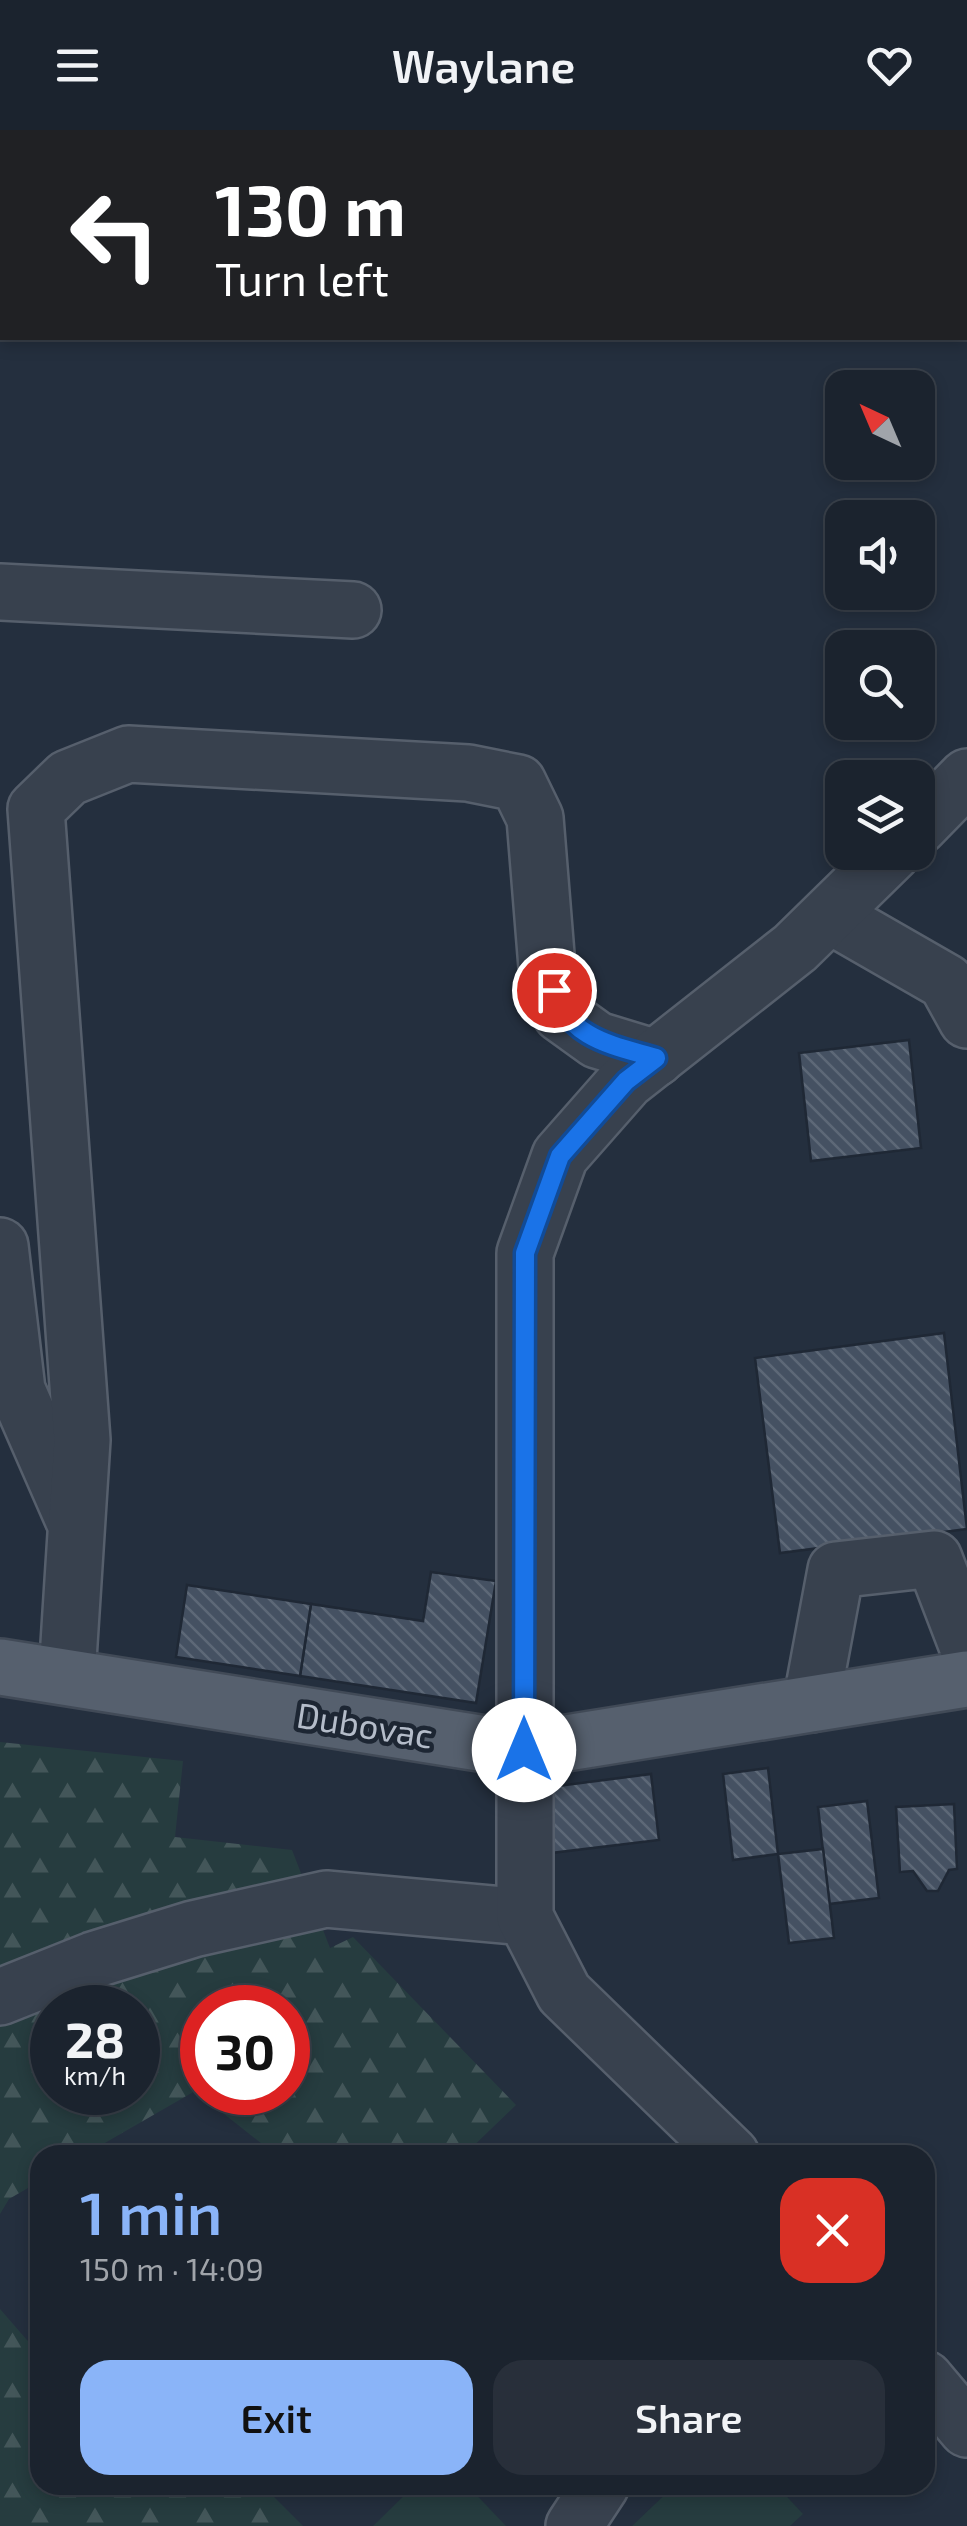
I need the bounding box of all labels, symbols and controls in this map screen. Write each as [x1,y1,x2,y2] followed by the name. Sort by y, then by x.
[50,38,105,93] icon: menu
[392,38,575,92] text: Waylane
[862,38,917,93] icon: heart
[215,166,406,250] text: 130 m
[50,170,180,300] icon: left
[215,251,389,305] text: Turn left
[825,370,935,480] north arrow
[825,370,935,870] map controls
[825,500,935,610] button: sound
[825,630,935,740] button: search
[825,760,935,870] button: layers
[512,948,597,1033] pin
[527,963,582,1018] icon: arrive
[294,1693,436,1755] street label: Dubovac
[472,1698,576,1802] position arrow
[180,1985,310,2115] speed limit sign: 30
[65,2008,125,2068] text: 28
[64,2060,126,2090] text: km/h
[80,2175,222,2247] text: 1 min
[780,2178,885,2283] button: close
[80,2249,264,2287] text: 150 m · 14:09
[80,2360,473,2475] button: Exit
[493,2360,885,2475] button: Share

